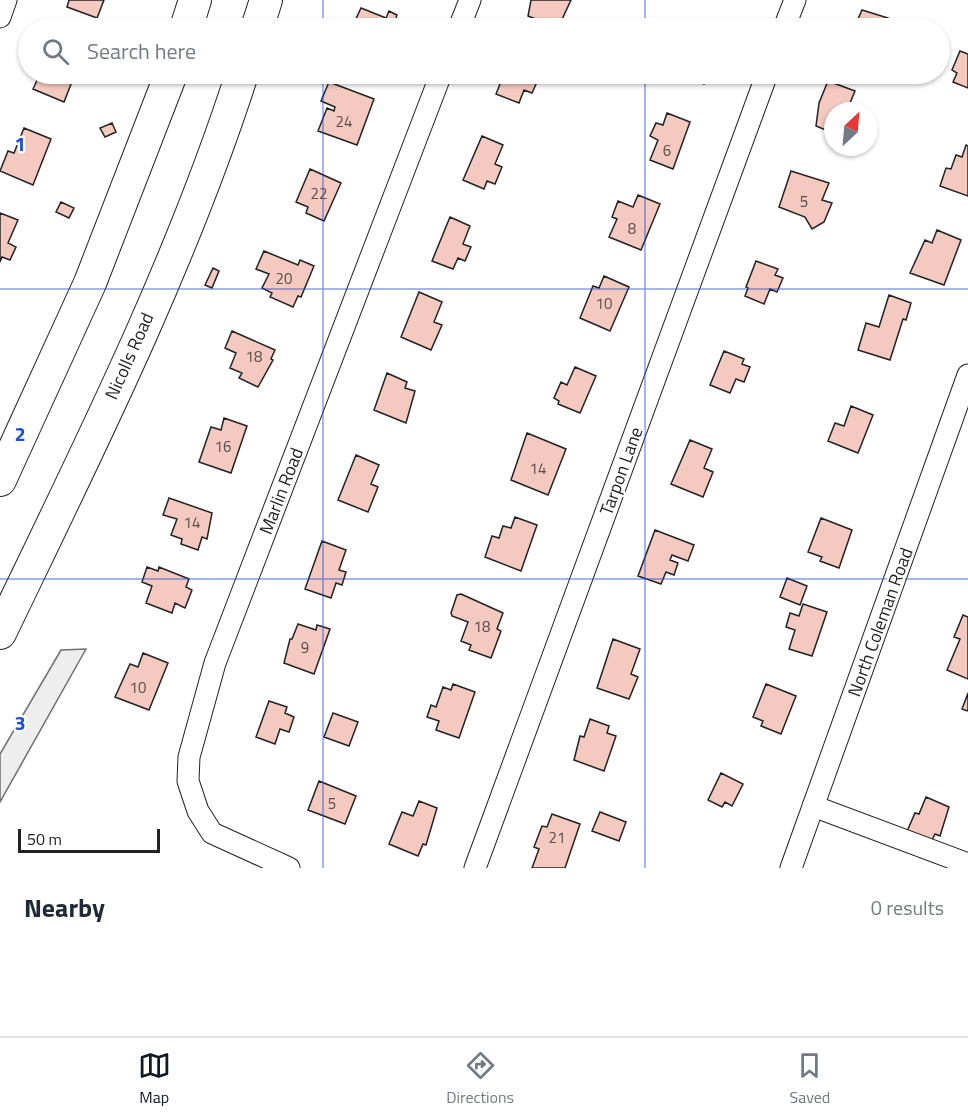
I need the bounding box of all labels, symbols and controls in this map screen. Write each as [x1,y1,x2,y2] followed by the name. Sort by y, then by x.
[18,18,950,84] search box
[87,34,196,68] text: Search here
[39,35,72,68] icon: search
[824,102,878,156] north arrow
[336,110,352,133] house number: 24
[14,128,26,159] text: 1
[663,139,671,162] house number: 6
[311,182,327,205] house number: 22
[800,190,808,213] house number: 5
[628,217,636,240] house number: 8
[276,267,292,290] house number: 20
[596,292,612,315] house number: 10
[98,308,160,404] street label: Nicolls Road
[246,345,262,368] house number: 18
[14,418,26,449] text: 2
[593,423,649,519] street label: Tarpon Lane
[215,435,231,458] house number: 16
[252,444,310,538] street label: Marlin Road
[530,457,546,480] house number: 14
[184,511,200,534] house number: 14
[841,544,919,700] street label: North Coleman Road
[474,615,490,638] house number: 18
[301,636,309,659] house number: 9
[130,676,146,699] house number: 10
[14,707,26,738] text: 3
[328,792,336,815] house number: 5
[18,826,160,854] scale bar
[549,826,565,849] house number: 21
[27,827,62,851] text: 50 m
[24,888,105,927] text: Nearby
[871,892,944,923] text: 0 results
[138,1049,171,1109] tab: Map
[446,1049,514,1109] tab: Directions
[790,1049,830,1109] tab: Saved

